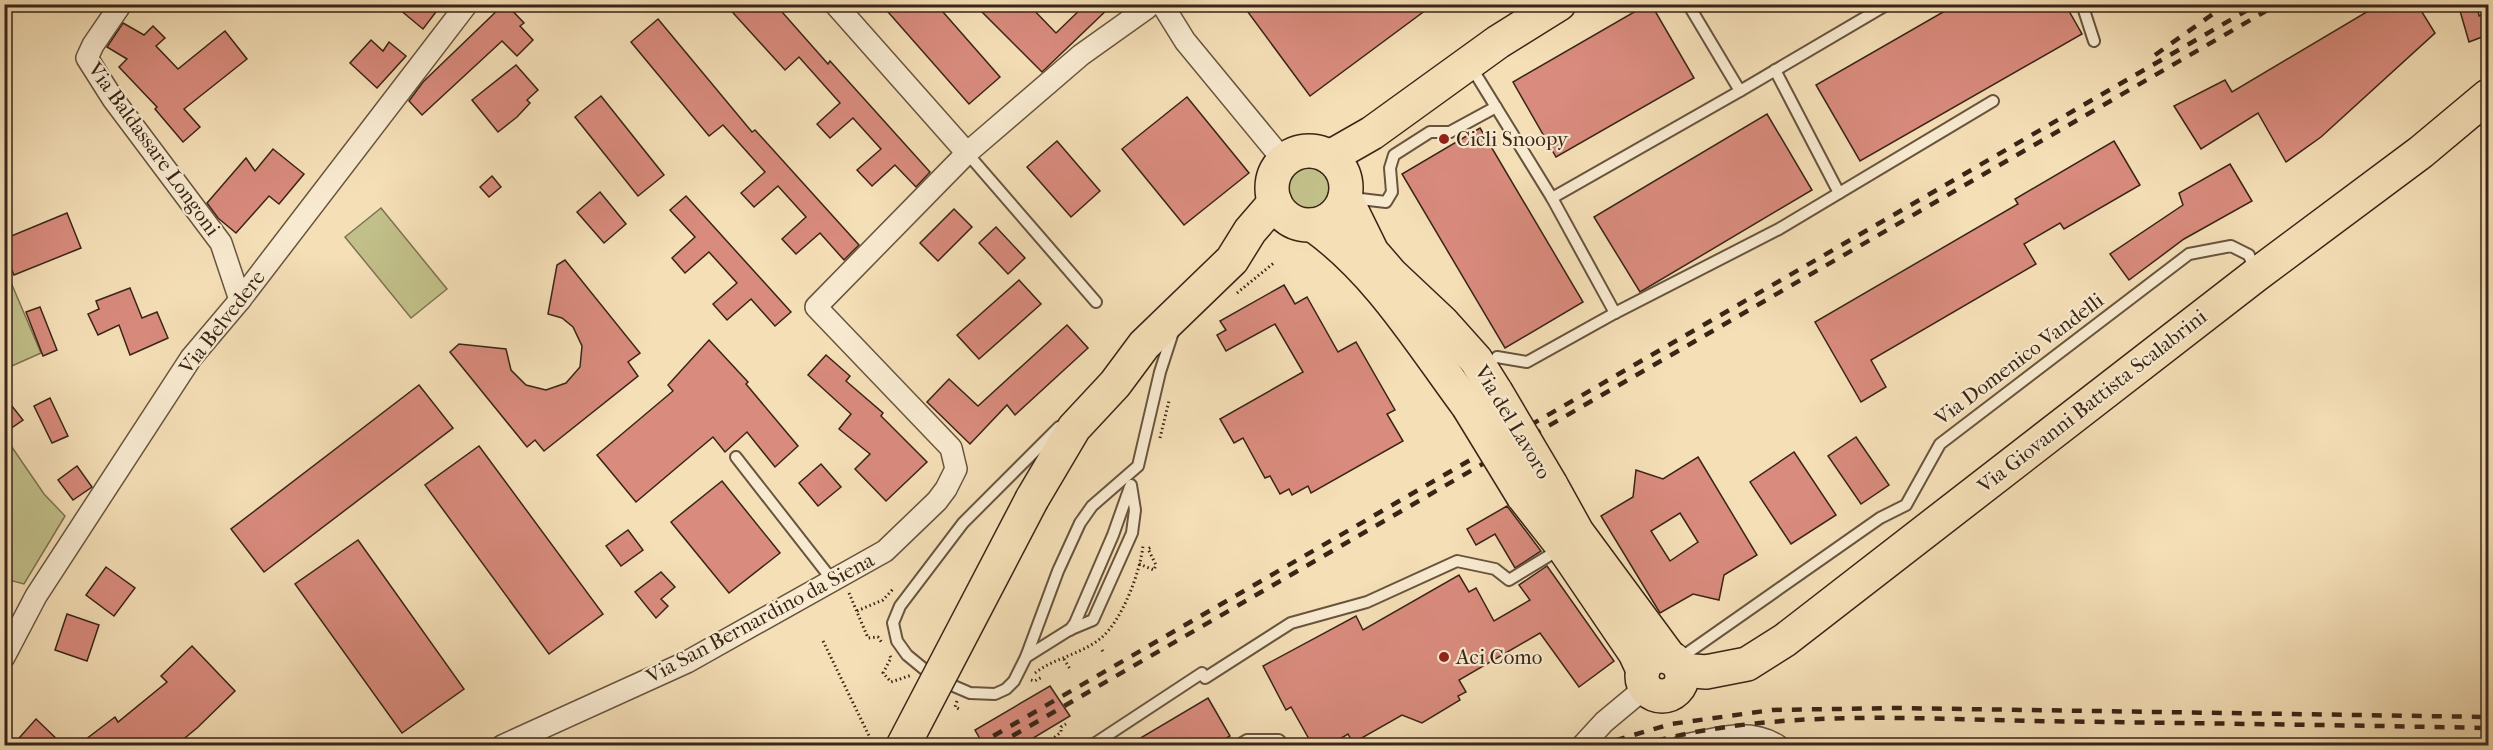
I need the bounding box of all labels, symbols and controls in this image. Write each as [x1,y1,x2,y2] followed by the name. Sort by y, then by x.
[82,57,225,240] street label: Via Baldassare Longoni
[1456,127,1569,151] place label: Cicli Snoopy
[1437,132,1451,146] marker: Cicli Snoopy
[173,265,270,379] street label: Via Belvedere
[1929,288,2108,431] street label: Via Domenico Vandelli
[1972,304,2211,499] street label: Via Giovanni Battista Scalabrini
[1469,360,1556,483] street label: Via del Lavoro
[641,548,878,689] street label: Via San Bernardino da Siena
[1455,645,1542,669] place label: Aci Como
[1437,650,1451,664] marker: Aci Como

